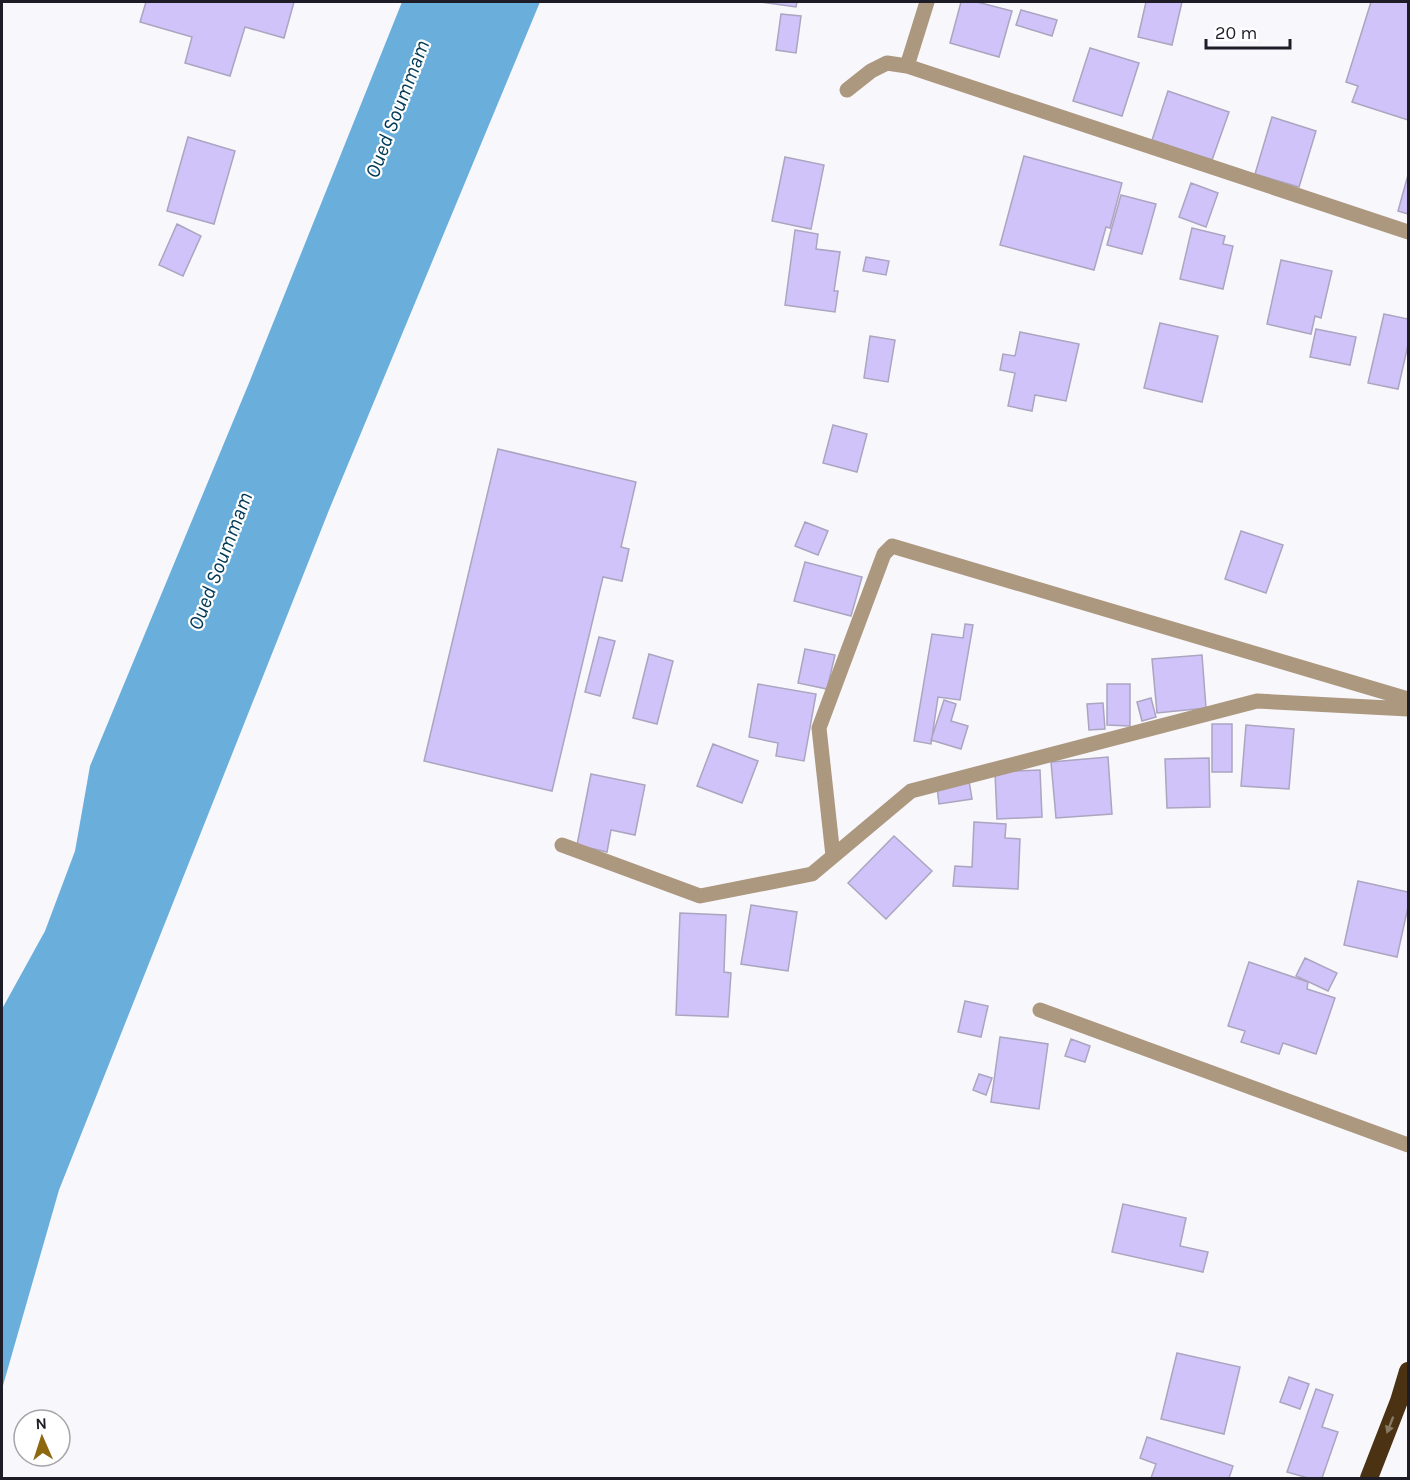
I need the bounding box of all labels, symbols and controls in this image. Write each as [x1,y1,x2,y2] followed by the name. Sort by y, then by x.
[1206,12,1290,50] scale bar
[1215,22,1257,44] text: 20 m
[360,37,434,181] water label: Oued Soummam
[183,489,257,633] water label: Oued Soummam
[12,1408,72,1468] north arrow
[35,1414,47,1433] text: N
[1385,1416,1394,1434] one-way arrow

